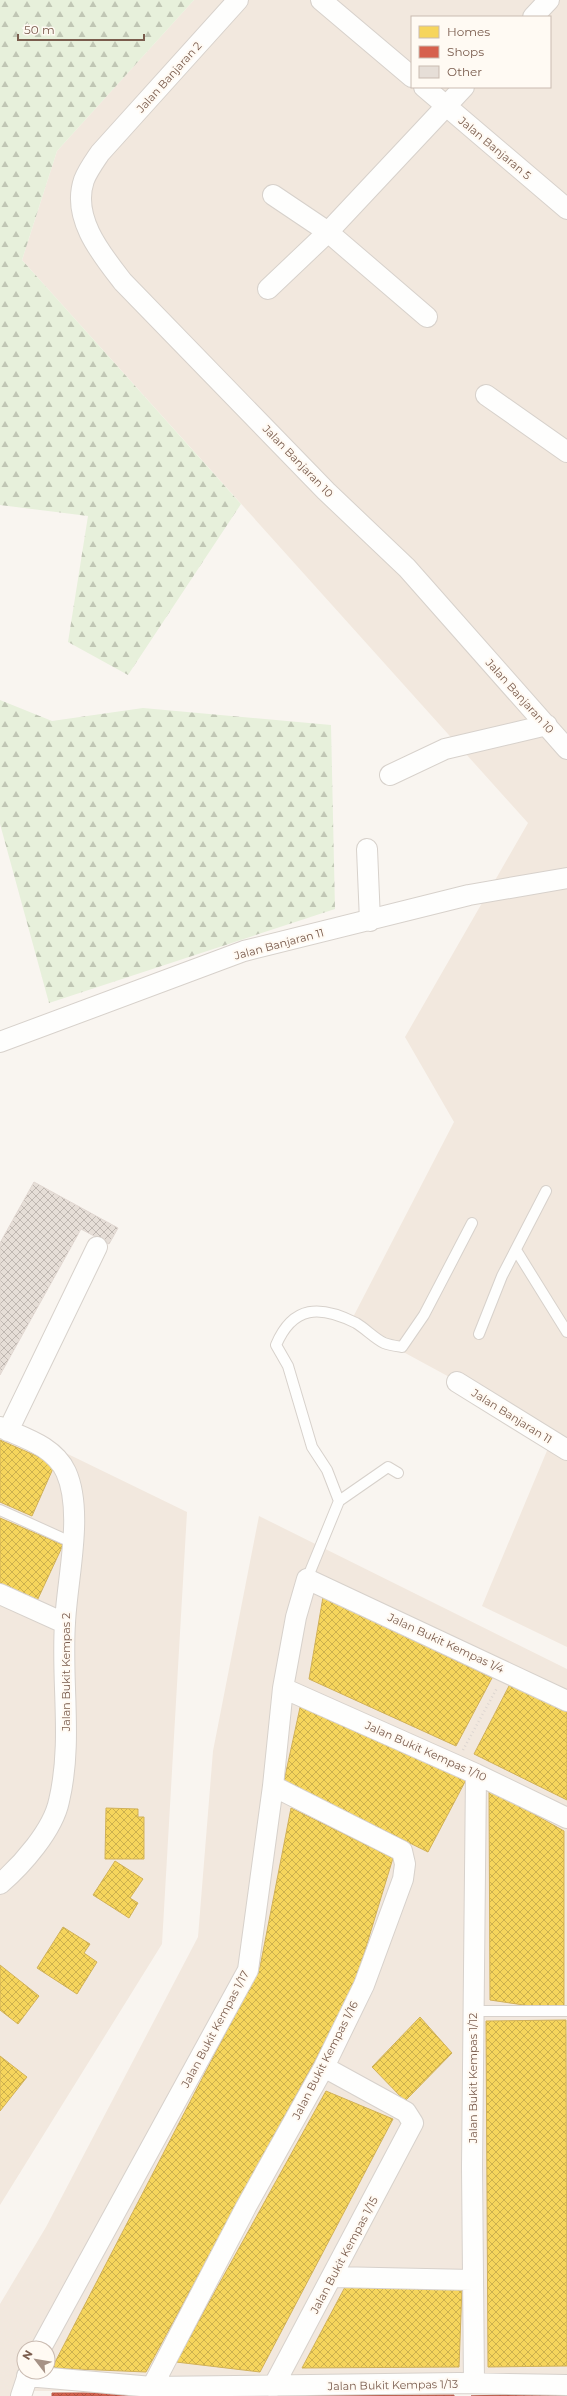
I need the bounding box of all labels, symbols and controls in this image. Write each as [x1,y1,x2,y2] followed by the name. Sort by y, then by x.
[18,16,144,42] scale bar
[411,16,551,88] legend
[24,22,55,37] text: 50 m
[447,24,490,39] text: Homes
[133,39,204,116] street label: Jalan Banjaran 2
[447,44,484,59] text: Shops
[447,64,482,79] text: Other
[455,113,534,182] street label: Jalan Banjaran 5
[259,421,336,500] street label: Jalan Banjaran 10
[482,655,557,736] street label: Jalan Banjaran 10
[232,925,325,963] street label: Jalan Banjaran 11
[468,1385,555,1446] street label: Jalan Banjaran 11
[385,1610,507,1676] street label: Jalan Bukit Kempas 1/4
[59,1613,73,1732] street label: Jalan Bukit Kempas 2
[362,1717,489,1784] street label: Jalan Bukit Kempas 1/10
[178,1968,252,2091] street label: Jalan Bukit Kempas 1/17
[289,1998,361,2122] street label: Jalan Bukit Kempas 1/16
[466,2013,480,2144] street label: Jalan Bukit Kempas 1/12
[307,2194,381,2317] street label: Jalan Bukit Kempas 1/15
[16,2340,56,2380] north arrow
[19,2347,36,2362] text: N
[327,2377,458,2393] street label: Jalan Bukit Kempas 1/13

